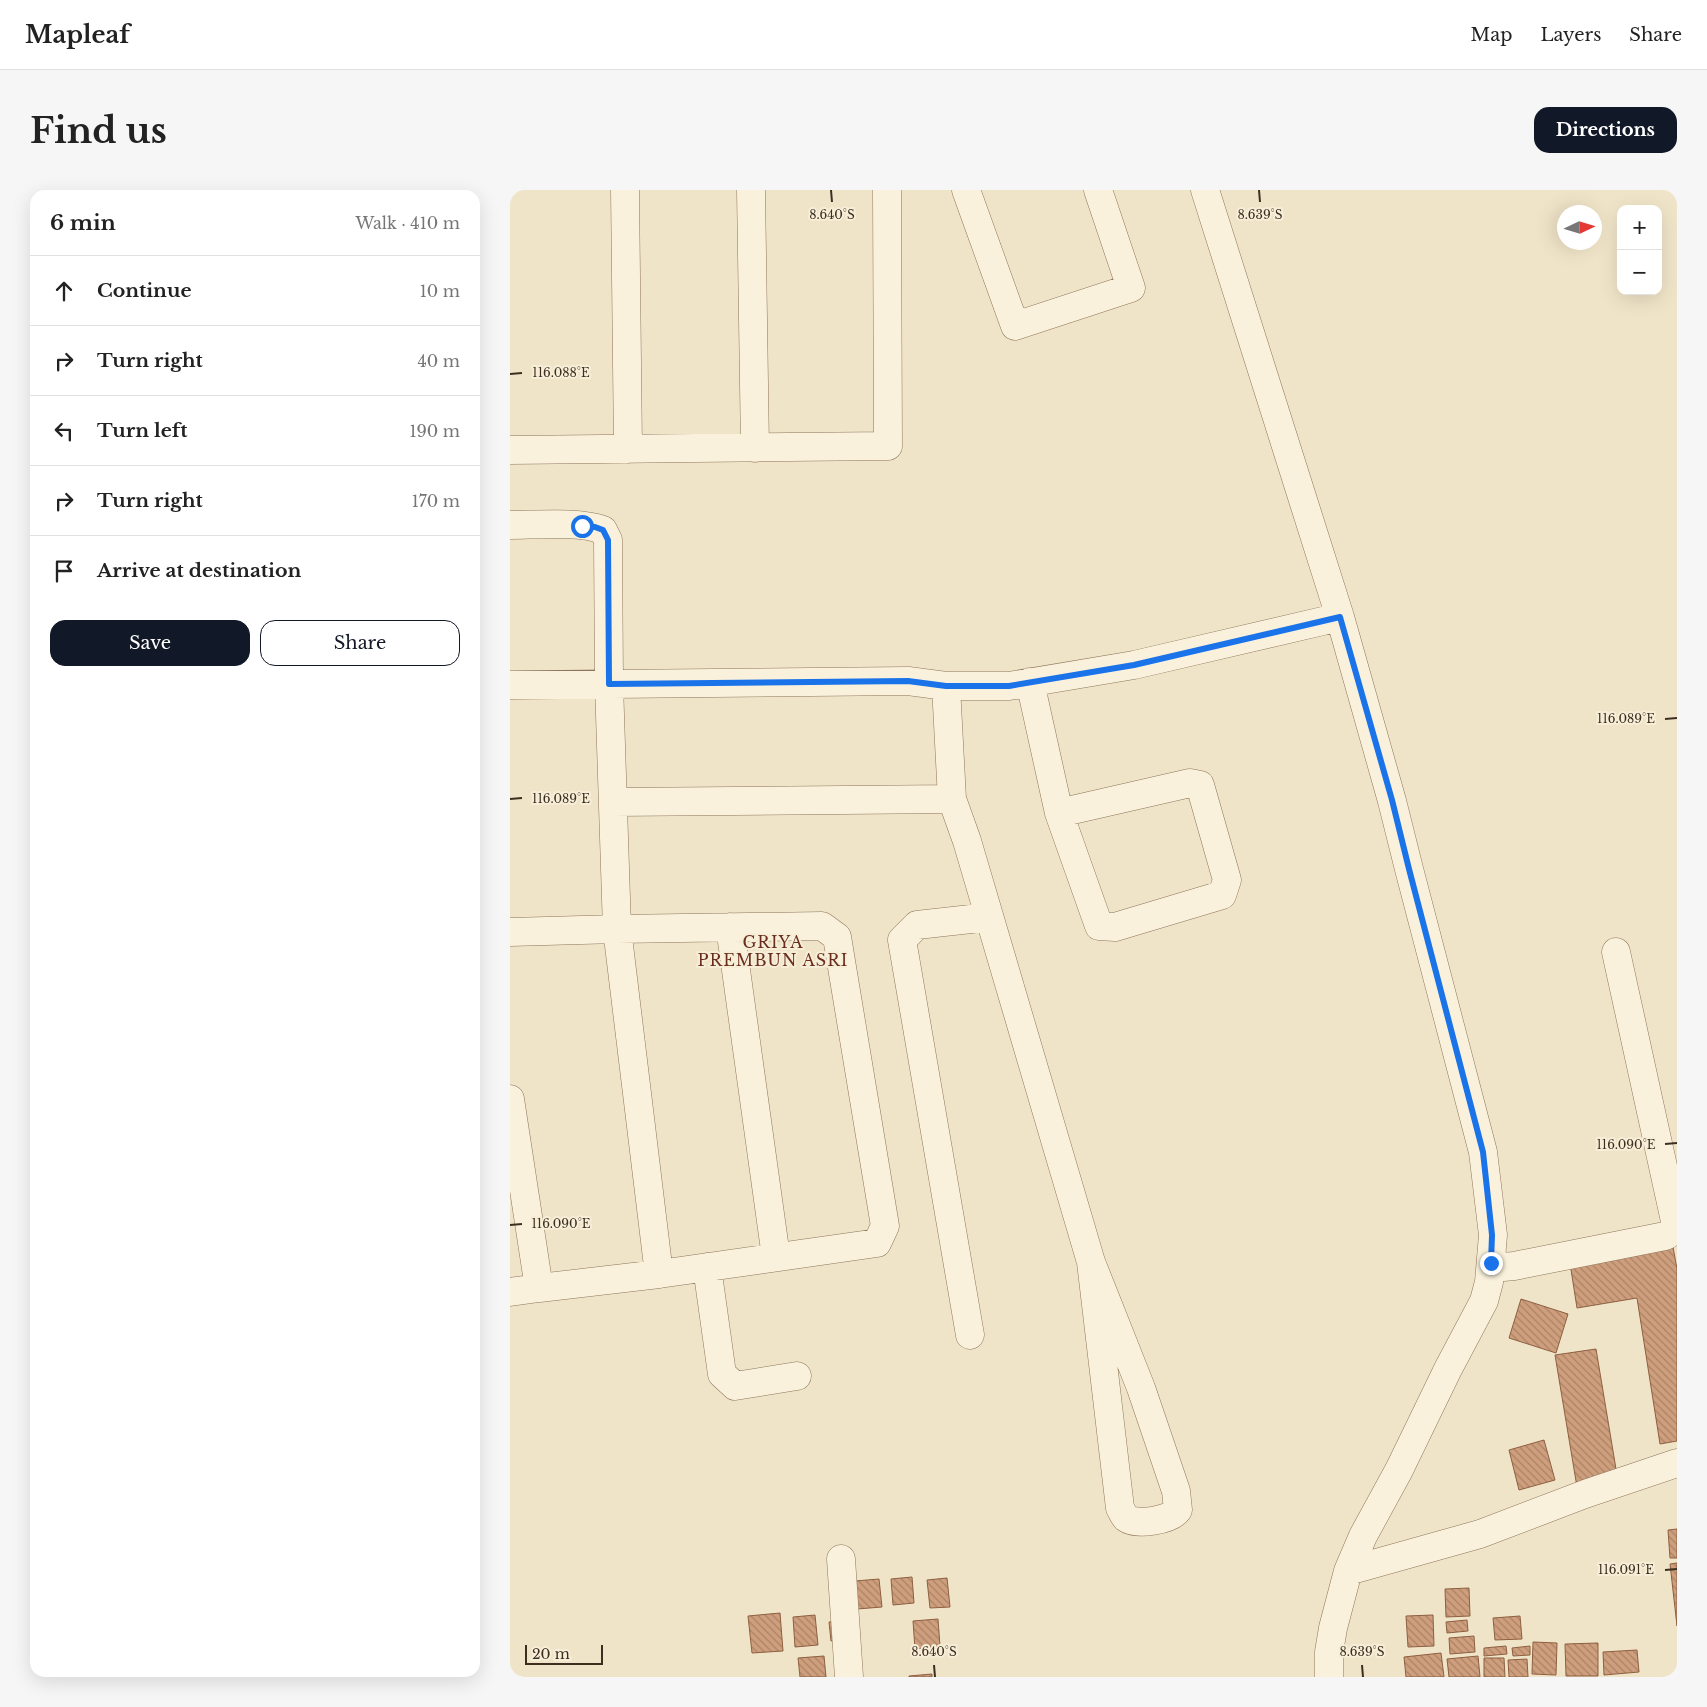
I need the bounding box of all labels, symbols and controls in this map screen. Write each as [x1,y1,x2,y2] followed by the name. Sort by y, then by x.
[25,20,130,49] text: Mapleaf
[1471,24,1512,46] text: Map
[1540,24,1601,46] text: Layers
[1629,24,1682,46] text: Share
[1534,107,1677,153] button: Directions
[30,109,167,152] text: Find us
[1557,205,1602,250] north arrow
[1617,205,1662,295] map controls
[1617,205,1662,250] button: +
[809,207,855,222] text: 8.640°S
[1237,207,1283,222] text: 8.639°S
[50,210,116,236] text: 6 min
[355,213,460,233] text: Walk · 410 m
[1617,250,1662,295] button: −
[50,277,78,305] icon: ahead
[97,279,192,302] text: Continue
[420,281,460,301] text: 10 m
[50,347,78,375] icon: right
[97,349,203,372] text: Turn right
[417,351,460,371] text: 40 m
[532,365,590,380] text: 116.088°E
[50,417,78,445] icon: left
[97,419,188,442] text: Turn left
[409,421,460,441] text: 190 m
[50,487,78,515] icon: right
[97,489,203,512] text: Turn right
[412,491,460,511] text: 170 m
[571,515,594,538] route start
[50,557,78,585] icon: arrive
[97,559,301,582] text: Arrive at destination
[50,620,250,666] button: Save
[260,620,460,666] button: Share
[1597,711,1655,726] text: 116.089°E
[532,791,590,806] text: 116.089°E
[698,932,848,970] district label: GRIYA PREMBUN ASRI
[1596,1137,1656,1152] text: 116.090°E
[531,1216,591,1231] text: 116.090°E
[1480,1252,1503,1275] route end
[1598,1562,1654,1577] text: 116.091°E
[525,1642,602,1665] scale bar
[911,1644,957,1659] text: 8.640°S
[1339,1644,1385,1659] text: 8.639°S
[532,1645,570,1663] text: 20 m

